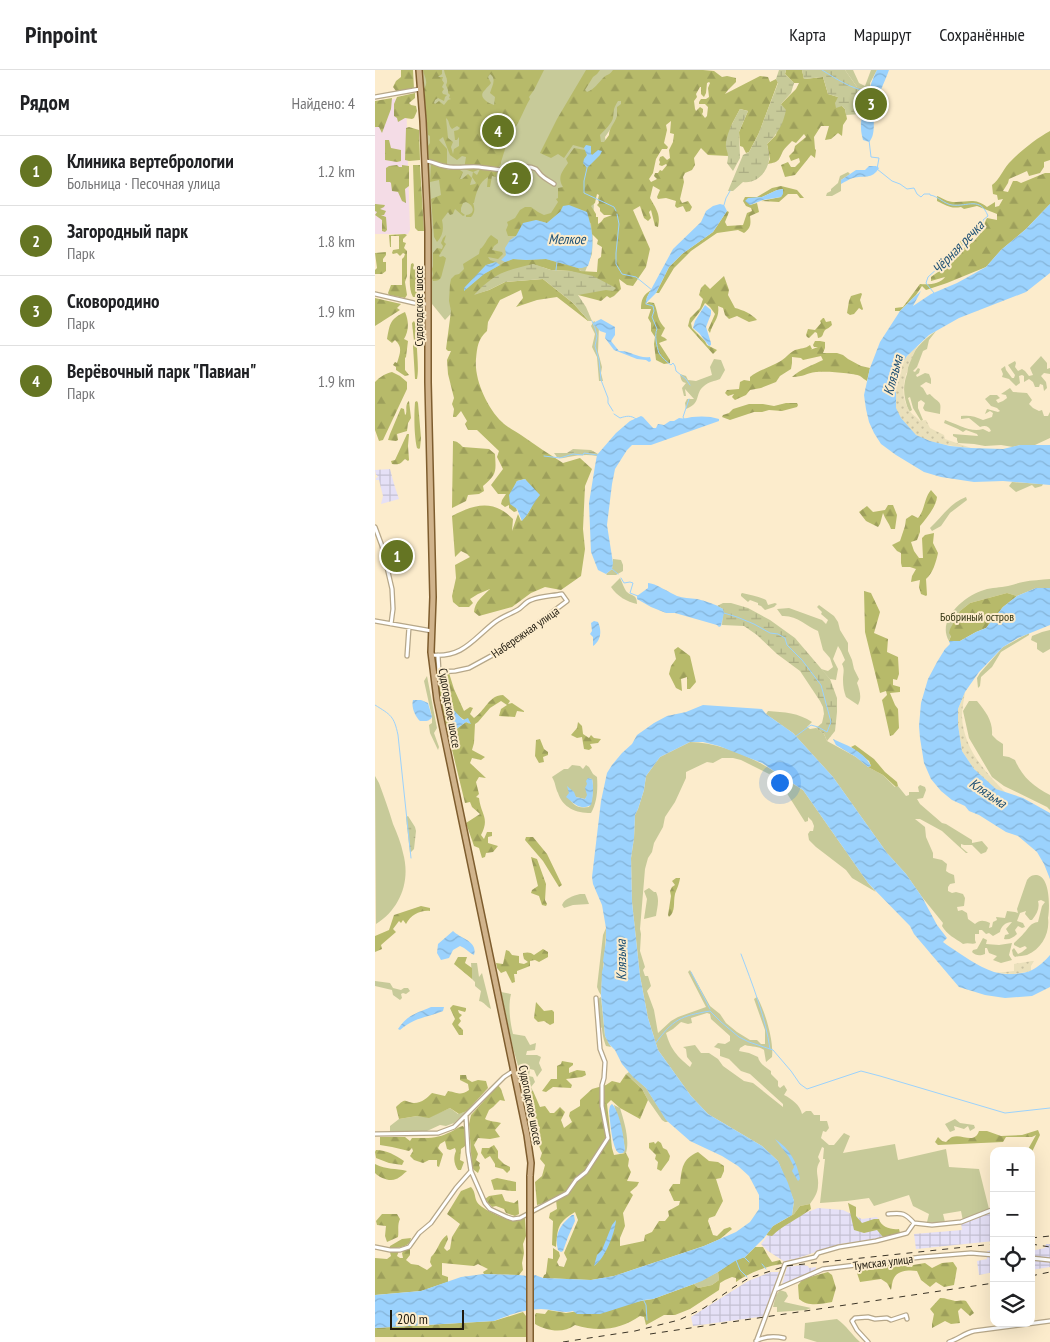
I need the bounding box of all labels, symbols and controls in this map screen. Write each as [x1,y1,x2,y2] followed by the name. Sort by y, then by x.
[25,19,97,50] text: Pinpoint
[789,23,826,46] text: Карта
[854,23,911,46] text: Маршрут
[939,23,1025,46] text: Сохранённые
[855,85,887,123] pin: 3
[20,89,70,116] text: Рядом
[292,93,355,113] text: Найдено: 4
[482,112,514,150] pin: 4
[67,149,234,173] text: Клиника вертебрологии
[499,159,531,197] pin: 2
[32,161,40,181] text: 1
[318,161,355,181] text: 1.2 km
[67,173,220,193] text: Больница · Песочная улица
[928,216,989,277] water label: Чёрная речка
[67,219,188,243] text: Загородный парк
[548,230,587,248] water label: Мелкое
[32,231,40,251] text: 2
[318,231,355,251] text: 1.8 km
[67,243,95,263] text: Парк
[411,265,426,346] street label: Судогодское шоссе
[67,289,160,313] text: Сковородино
[32,301,40,321] text: 3
[318,301,355,321] text: 1.9 km
[67,313,95,333] text: Парк
[879,352,907,397] water label: Клязьма
[67,359,256,383] text: Верёвочный парк "Павиан"
[32,371,40,391] text: 4
[318,371,355,391] text: 1.9 km
[67,383,95,403] text: Парк
[381,537,413,575] pin: 1
[488,603,562,661] street label: Набережная улица
[940,609,1014,624] park label: Бобриный остров
[436,667,464,749] street label: Судогодское шоссе
[767,770,793,796] your location
[966,774,1011,813] water label: Клязьма
[612,938,630,981] water label: Клязьма
[516,1064,546,1146] street label: Судогодское шоссе
[990,1147,1035,1327] map controls
[990,1147,1035,1192] button: +
[990,1192,1035,1237] button: −
[990,1237,1035,1282] button: locate
[852,1251,914,1273] street label: Тумская улица
[990,1282,1035,1327] button: layers
[390,1307,464,1330] scale bar
[397,1310,428,1328] text: 200 m

